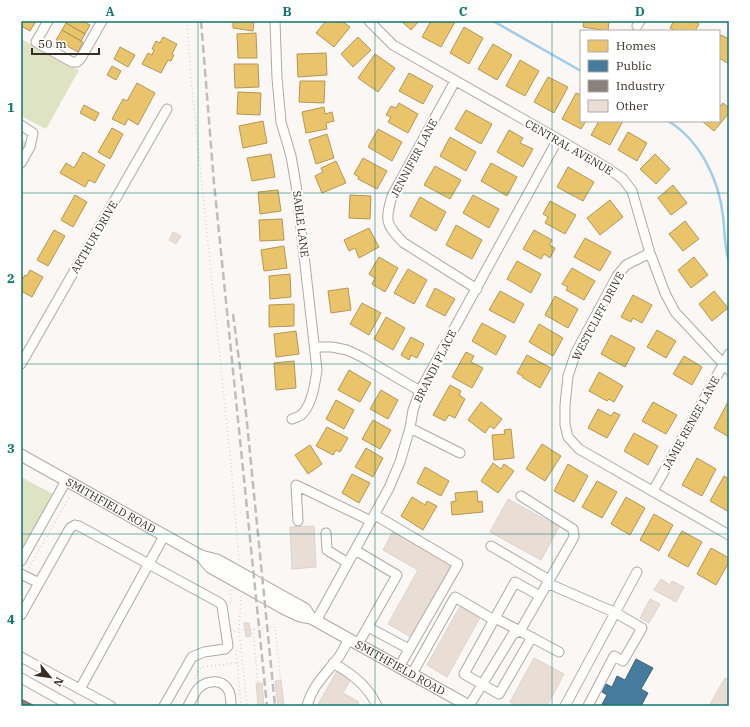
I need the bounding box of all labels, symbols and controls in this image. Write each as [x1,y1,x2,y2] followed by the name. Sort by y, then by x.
[105,3,115,20] text: A
[282,3,292,20] text: B
[459,3,468,20] text: C
[635,3,645,20] text: D
[32,30,99,56] scale bar
[580,30,720,122] legend
[38,36,67,51] text: 50 m
[616,38,656,53] text: Homes
[616,58,652,73] text: Public
[616,78,665,93] text: Industry
[616,98,649,113] text: Other
[7,99,15,116] text: 1
[387,116,441,200] street label: JENNIFER LANE
[523,116,615,178] street label: CENTRAL AVENUE
[290,190,312,258] street label: SABLE LANE
[67,198,121,276] street label: ARTHUR DRIVE
[569,269,627,363] street label: WESTCLIFF DRIVE
[7,270,15,287] text: 2
[411,327,459,405] street label: BRANDI PLACE
[659,374,723,472] street label: JAMIE RENEE LANE
[7,440,15,457] text: 3
[64,475,158,536] street label: SMITHFIELD ROAD
[7,611,15,628] text: 4
[353,637,448,698] street label: SMITHFIELD ROAD
[30,657,70,697] north arrow
[50,675,67,689] text: N

